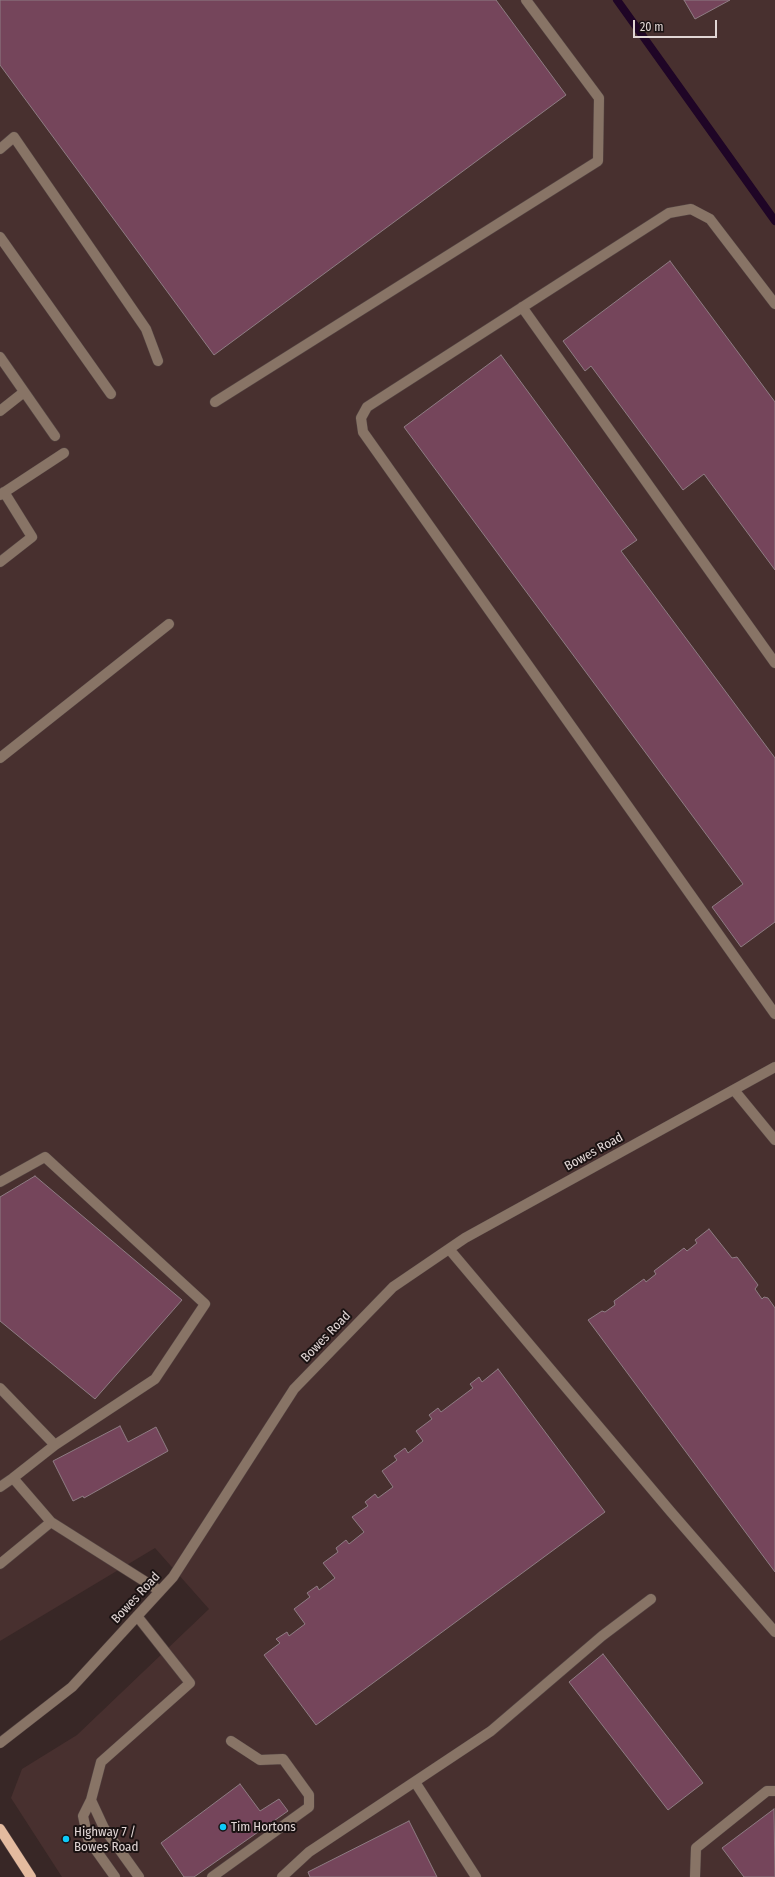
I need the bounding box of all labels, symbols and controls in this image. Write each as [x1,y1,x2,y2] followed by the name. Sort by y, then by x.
[635,12,719,38] scale bar
[640,20,664,34] text: 20 m
[562,1130,626,1174] street label: Bowes Road
[298,1308,354,1366] street label: Bowes Road
[108,1569,164,1627] street label: Bowes Road
[231,1819,296,1835] place label: Tim Hortons
[218,1822,228,1832] marker: Tim Hortons
[74,1824,138,1855] place label: Highway 7 / Bowes Road
[61,1834,71,1844] marker: Highway 7 / Bowes Road

